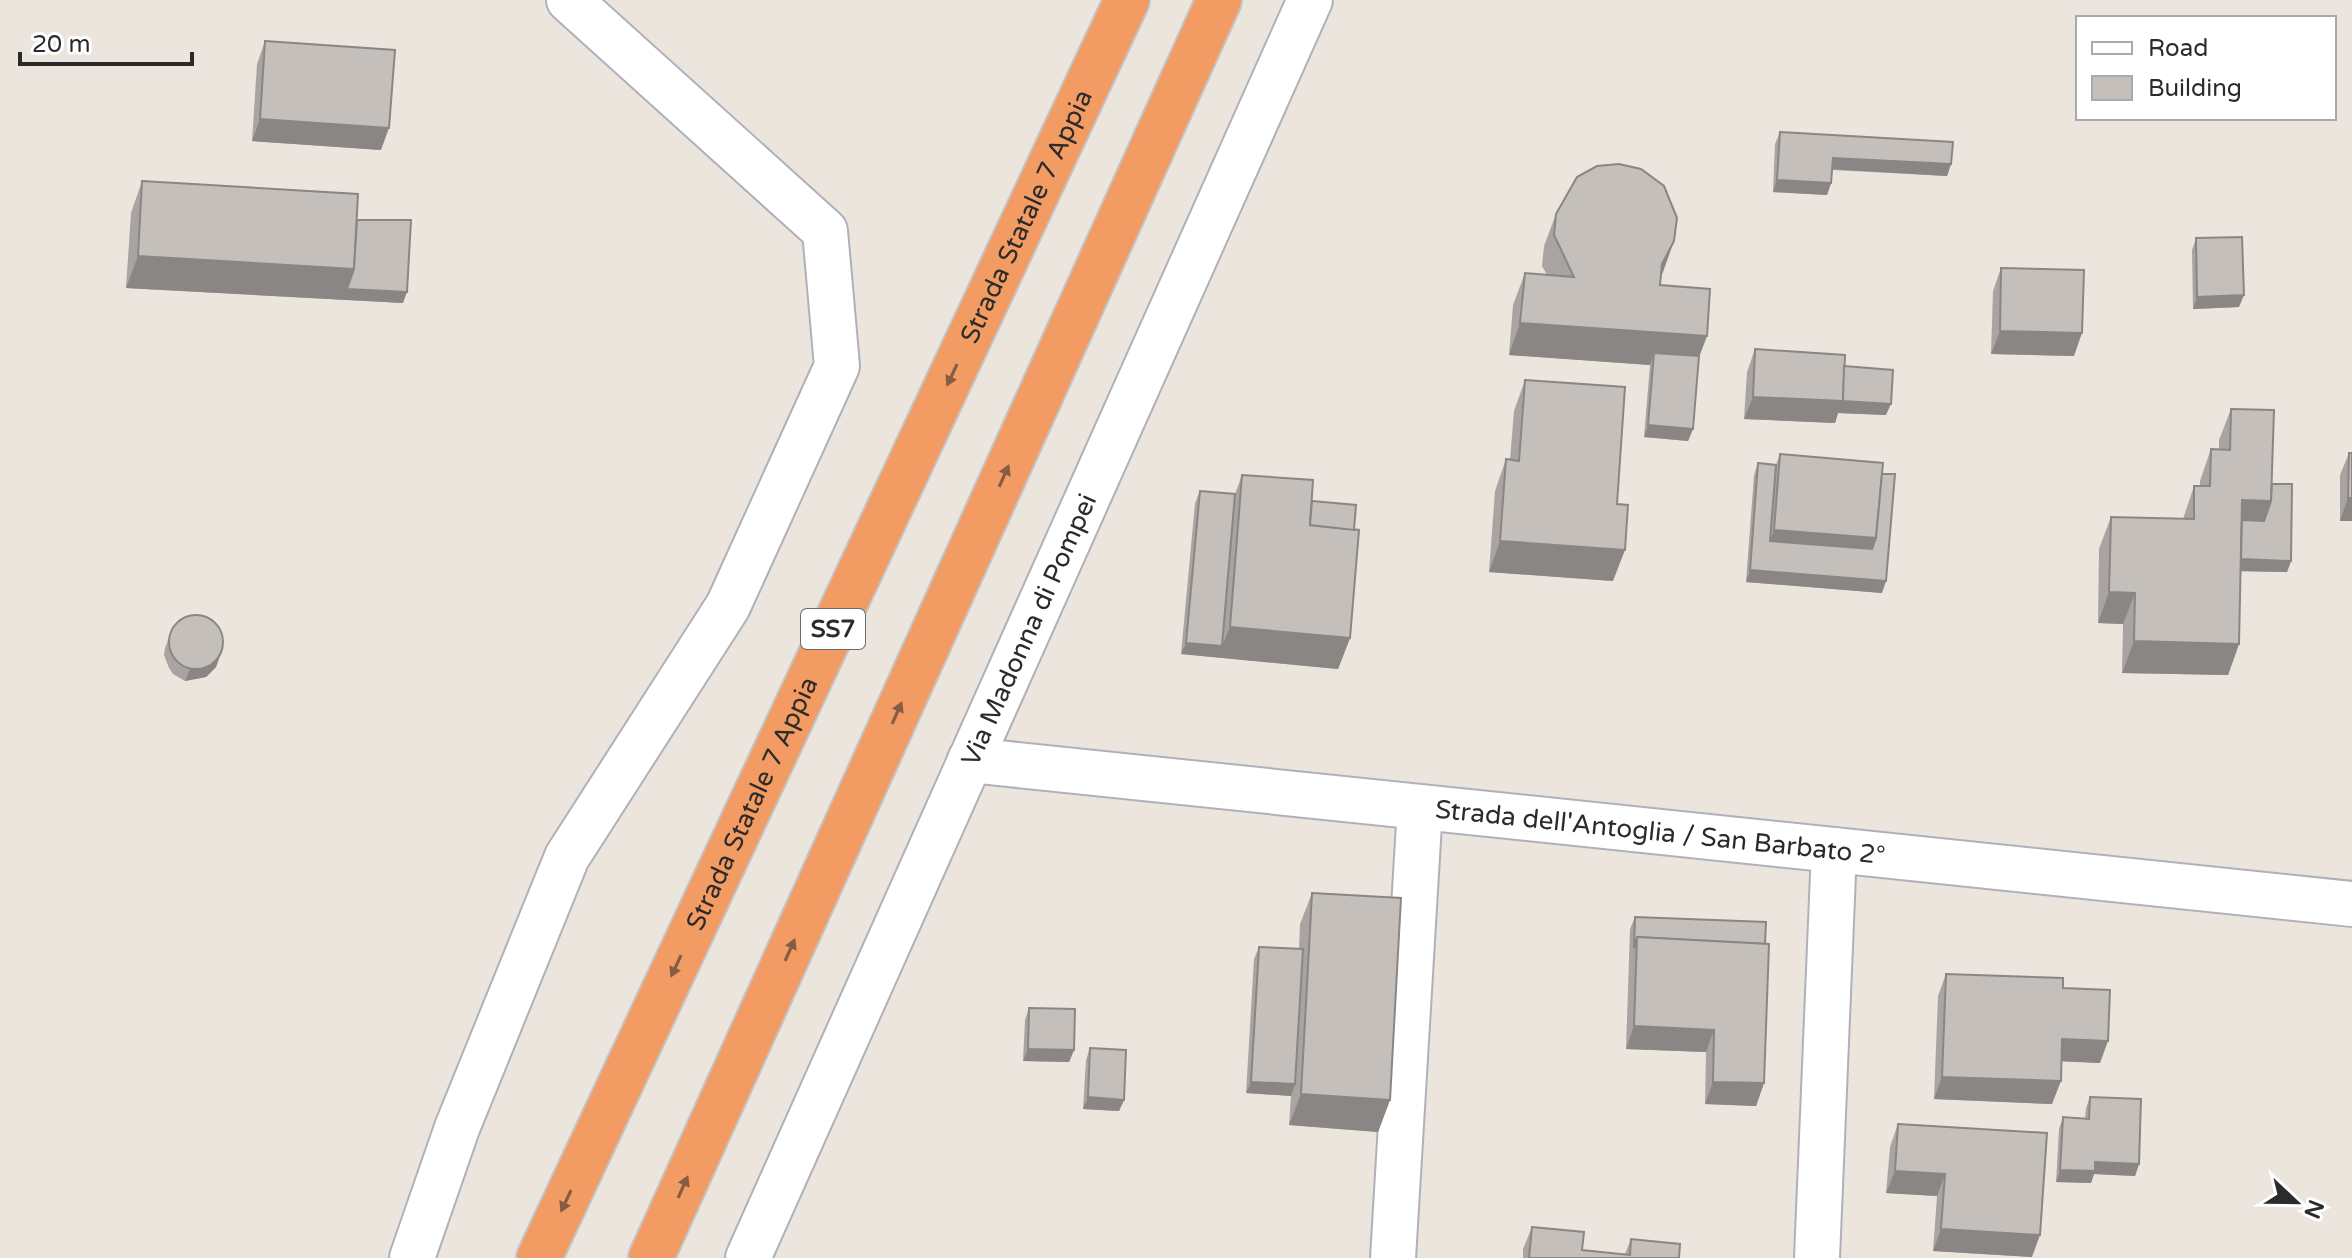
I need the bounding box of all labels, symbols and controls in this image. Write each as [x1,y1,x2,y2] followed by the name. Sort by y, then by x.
[20,16,192,66] scale bar
[2076,16,2336,120] legend
[32,30,90,59] text: 20 m
[2148,34,2208,63] text: Road
[2148,74,2242,103] text: Building
[954,85,1099,348] street label: Strada Statale 7 Appia
[945,363,959,387] one-way arrow
[997,464,1010,487] one-way arrow
[955,489,1103,771] street label: Via Madonna di Pompei
[801,609,865,649] road number: SS7
[679,672,825,935] street label: Strada Statale 7 Appia
[890,701,903,724] one-way arrow
[1434,794,1887,871] street label: Strada dell'Antoglia / San Barbato 2°
[783,938,797,962] one-way arrow
[669,954,683,977] one-way arrow
[2256,1162,2336,1242] north arrow
[677,1175,690,1199] one-way arrow
[559,1189,572,1213] one-way arrow
[2298,1196,2329,1222] text: N

